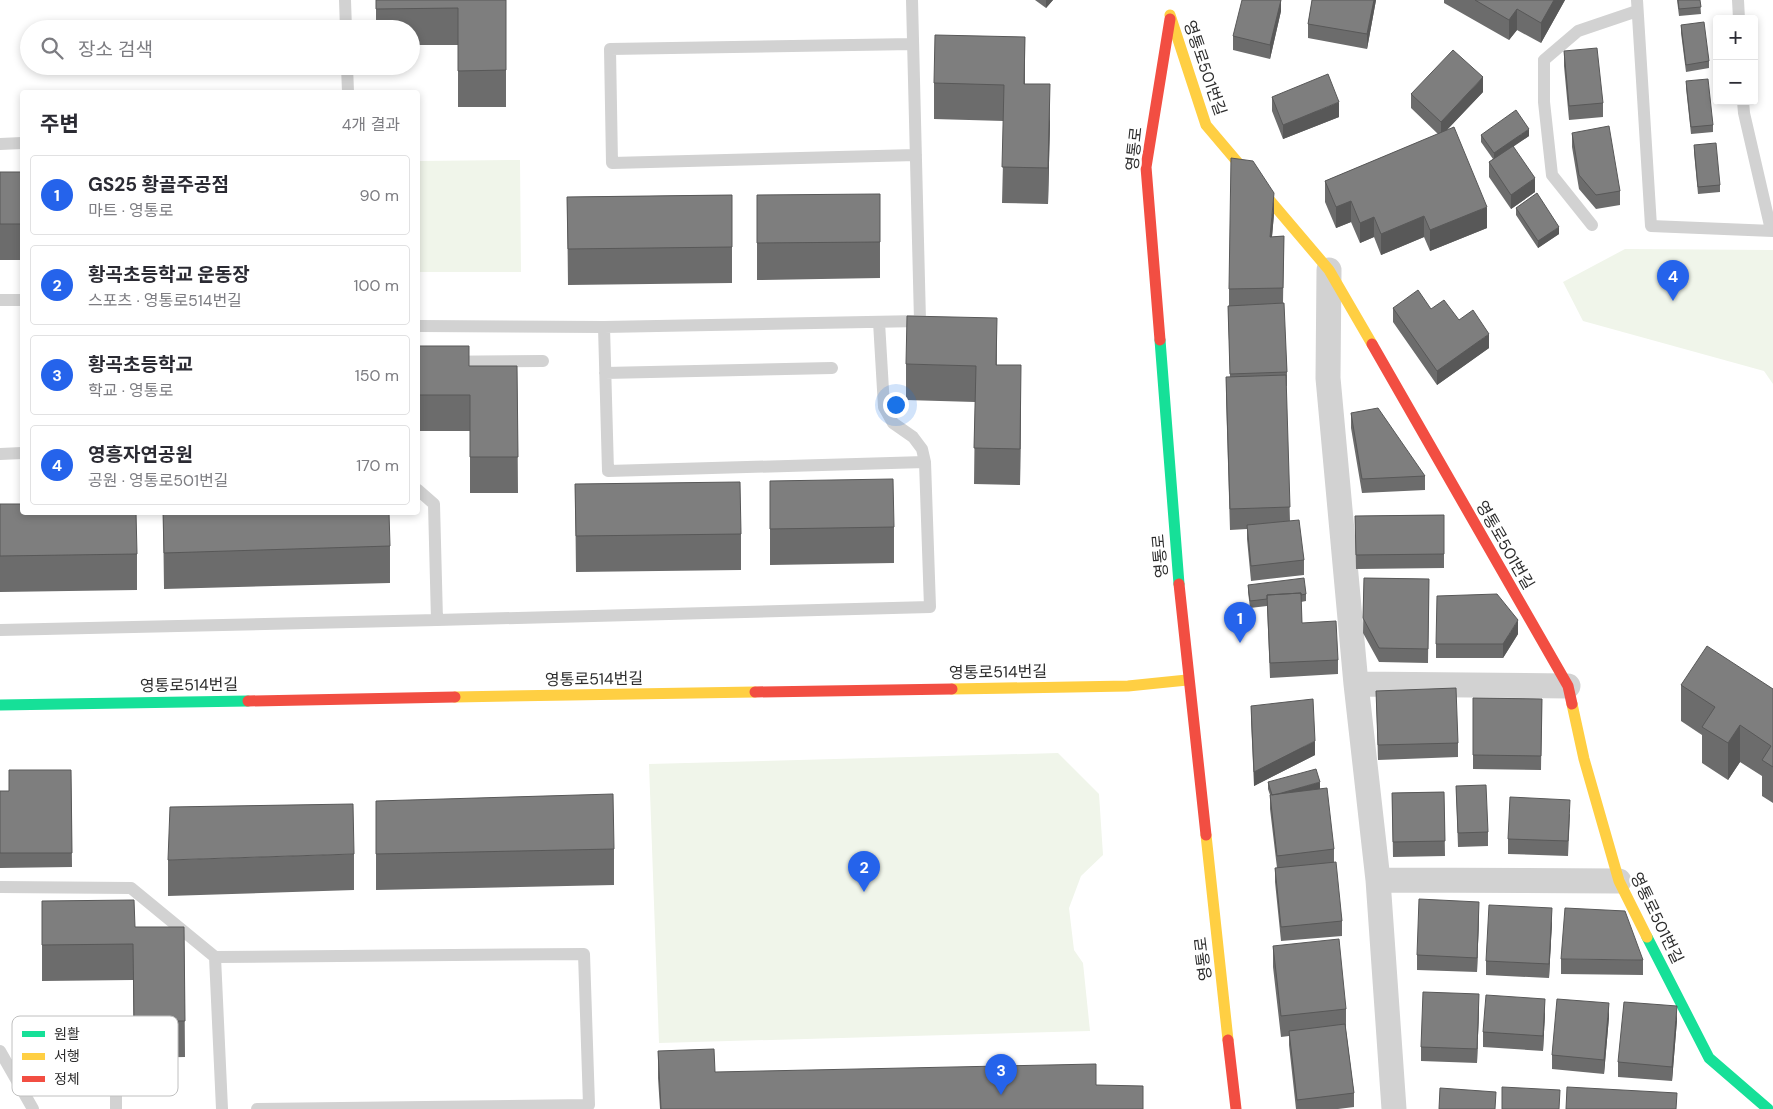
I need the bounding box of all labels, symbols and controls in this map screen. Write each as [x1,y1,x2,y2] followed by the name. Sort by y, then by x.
[1713,15,1758,105] map controls
[1713,15,1758,60] button: +
[1179,18,1231,118] street label: 영통로501번길
[20,20,420,75] search box
[38,34,66,62] icon: search
[78,37,153,62] text: 장소 검색
[1713,60,1758,105] button: −
[40,110,79,138] text: 주변
[342,114,400,135] text: 4개 결과
[1121,126,1147,172] street label: 영통로
[88,172,229,197] text: GS25 황골주공점
[54,185,60,206] text: 1
[359,185,399,206] text: 90 m
[88,200,173,221] text: 마트 · 영통로
[1657,260,1689,301] pin: 4
[88,262,250,287] text: 황곡초등학교 운동장
[52,275,62,296] text: 2
[354,275,399,296] text: 100 m
[88,290,242,311] text: 스포츠 · 영통로514번길
[88,352,193,377] text: 황곡초등학교
[52,365,62,386] text: 3
[355,365,399,386] text: 150 m
[88,380,173,401] text: 학교 · 영통로
[883,392,909,418] your location
[88,442,193,467] text: 영흥자연공원
[52,455,62,476] text: 4
[356,455,399,476] text: 170 m
[88,470,228,491] text: 공원 · 영통로501번길
[1471,497,1539,593] street label: 영통로501번길
[1148,533,1172,579] street label: 영통로
[1224,602,1256,643] pin: 1
[949,661,1047,683] street label: 영통로514번길
[545,668,643,690] street label: 영통로514번길
[140,674,238,696] street label: 영통로514번길
[848,851,880,892] pin: 2
[1626,869,1688,967] street label: 영통로501번길
[1190,936,1216,982] street label: 영통로
[12,1016,178,1096] legend
[54,1025,80,1043] text: 원활
[54,1047,80,1065] text: 서행
[985,1054,1017,1095] pin: 3
[54,1070,80,1088] text: 정체

